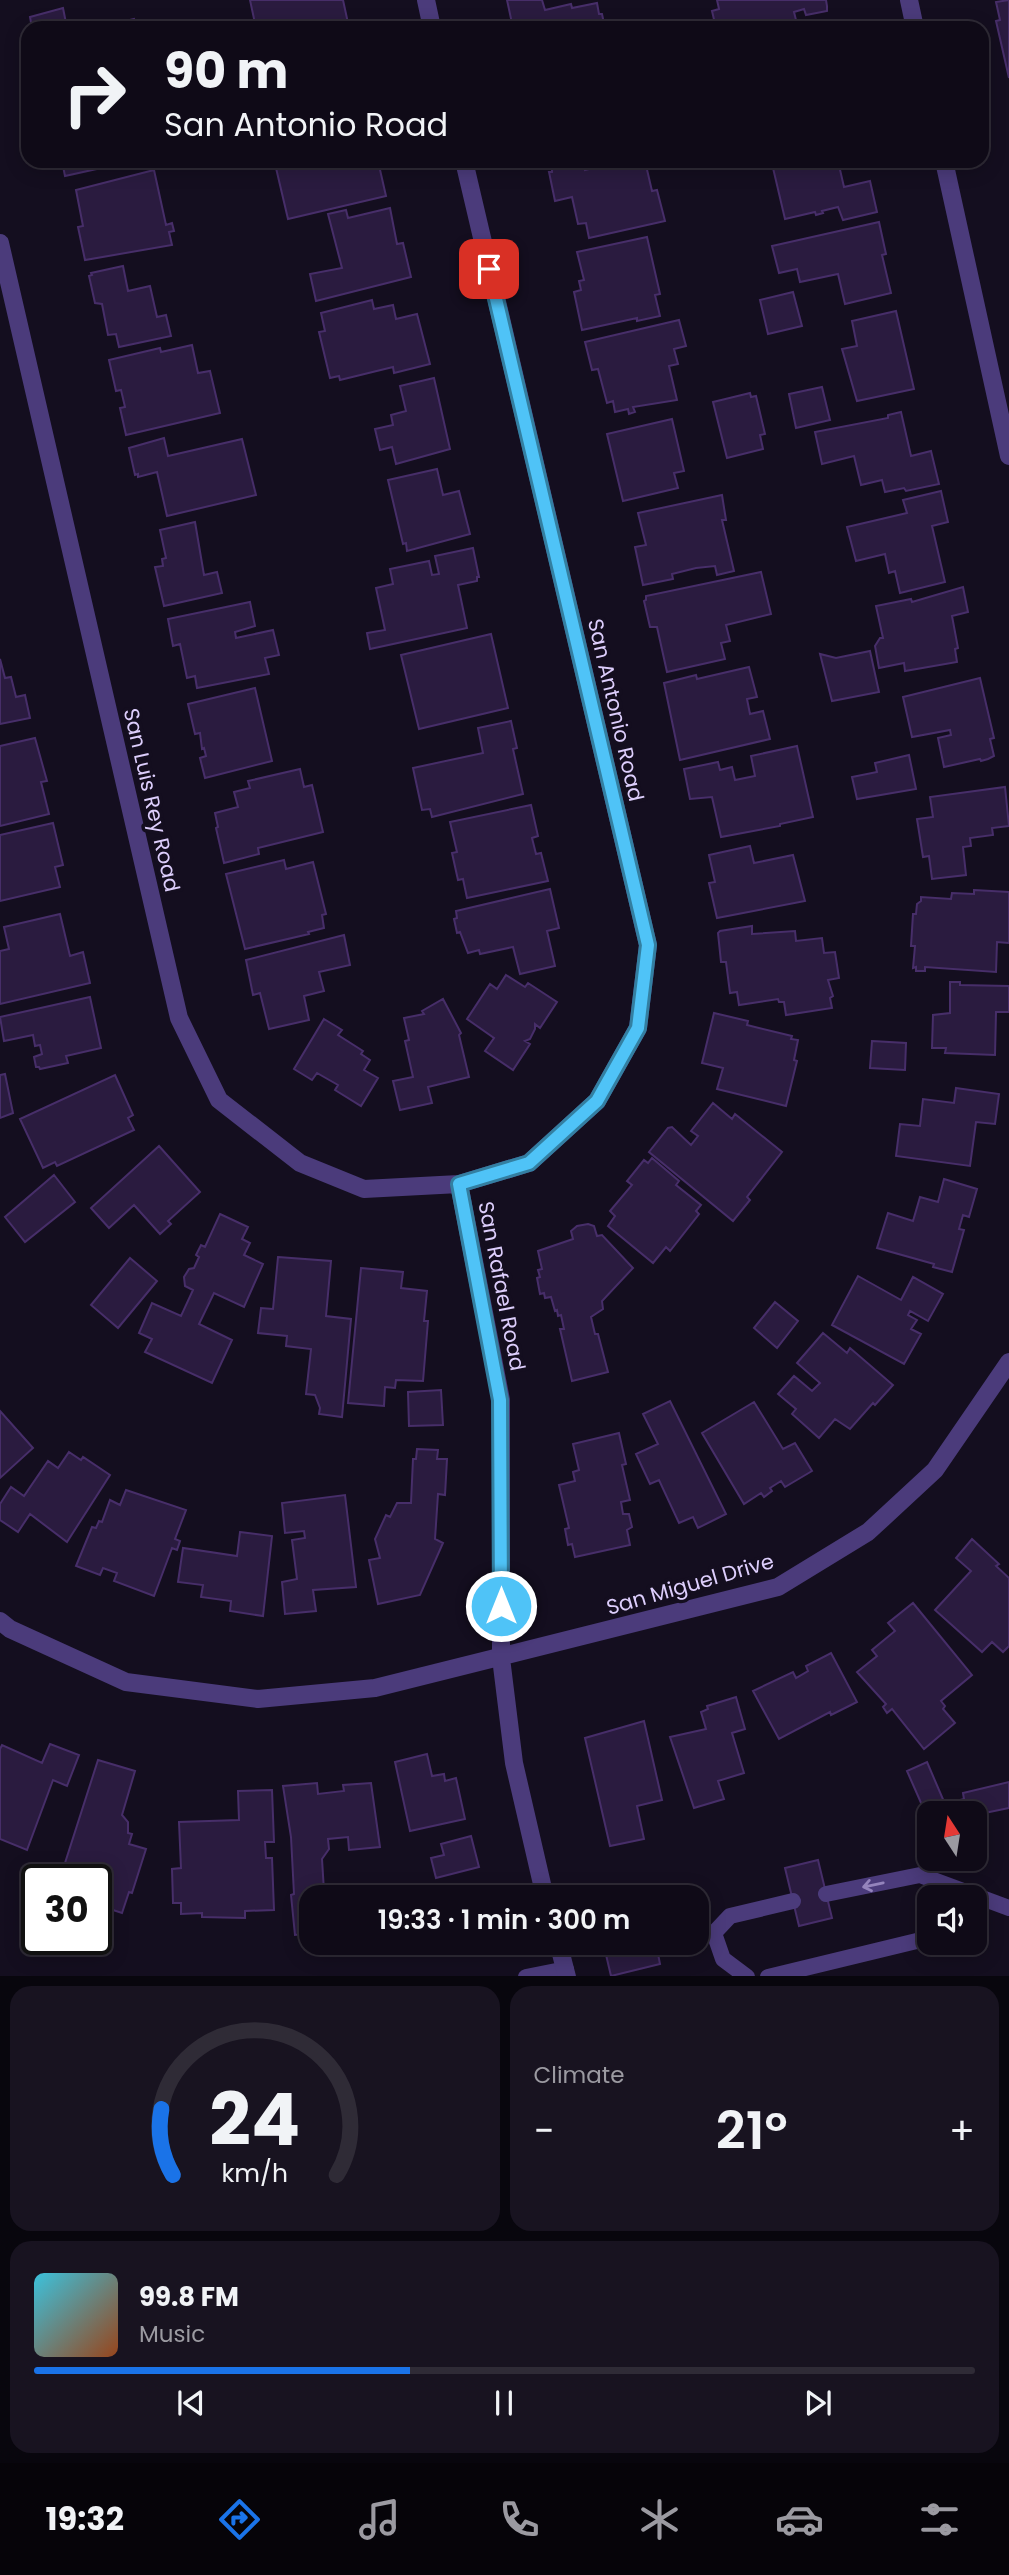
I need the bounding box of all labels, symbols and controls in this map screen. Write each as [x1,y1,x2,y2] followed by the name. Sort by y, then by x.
[164,37,288,105] text: 90 m
[49,49,140,140] icon: right
[164,102,448,147] text: San Antonio Road
[459,239,519,299] pin
[470,250,508,288] icon: arrive
[581,616,651,804] street label: San Antonio Road
[117,705,187,895] street label: San Luis Rey Road
[471,1199,533,1373] street label: San Rafael Road
[603,1546,777,1622] street label: San Miguel Drive
[464,1569,538,1643] position arrow
[917,1801,987,1871] north arrow
[917,1801,987,1955] map controls
[21,1864,112,1955] speed limit sign: 30
[862,1878,885,1892] one-way arrow
[917,1885,987,1955] button: sound
[378,1902,630,1938] text: 19:33 · 1 min · 300 m
[534,2059,624,2091] text: Climate
[209,2069,300,2170] text: 24
[716,2094,788,2167] text: 21°
[534,2104,554,2157] text: −
[949,2104,975,2157] text: +
[221,2155,288,2190] text: km/h
[139,2279,239,2315] text: 99.8 FM
[139,2318,205,2350] text: Music
[172,2384,210,2422] icon: previous
[485,2384,523,2422] icon: pause
[799,2384,837,2422] icon: next
[215,2495,264,2544] icon: directions
[355,2495,404,2544] icon: music
[495,2495,544,2544] icon: phone
[635,2495,684,2544] icon: climate
[775,2495,824,2544] icon: car
[915,2495,964,2544] icon: filters
[45,2496,124,2541] text: 19:32

